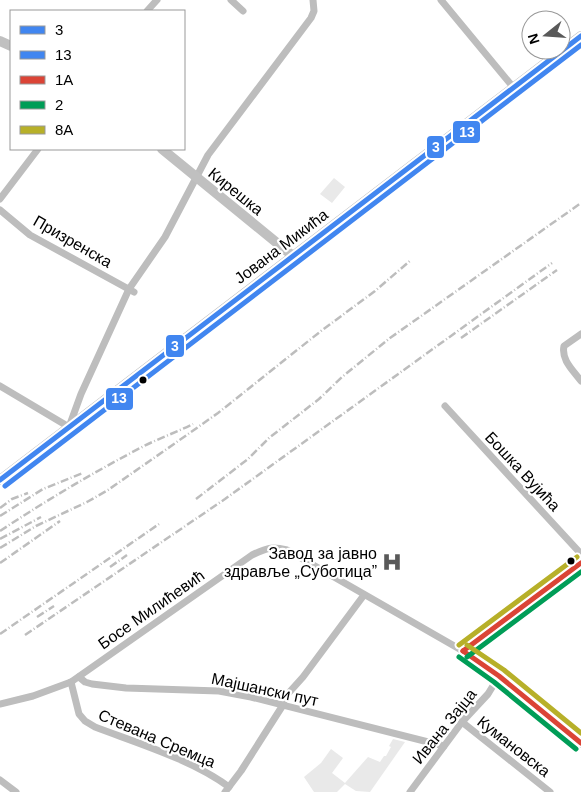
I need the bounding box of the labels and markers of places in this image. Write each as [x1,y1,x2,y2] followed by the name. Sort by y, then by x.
[138,375,148,385] unlabelled marker
[224,545,377,580] place label: Завод за јавно здравље „Суботица”
[381,551,403,573] hospital icon: Завод за јавно здравље „Суботица”
[566,556,576,566] unlabelled marker

